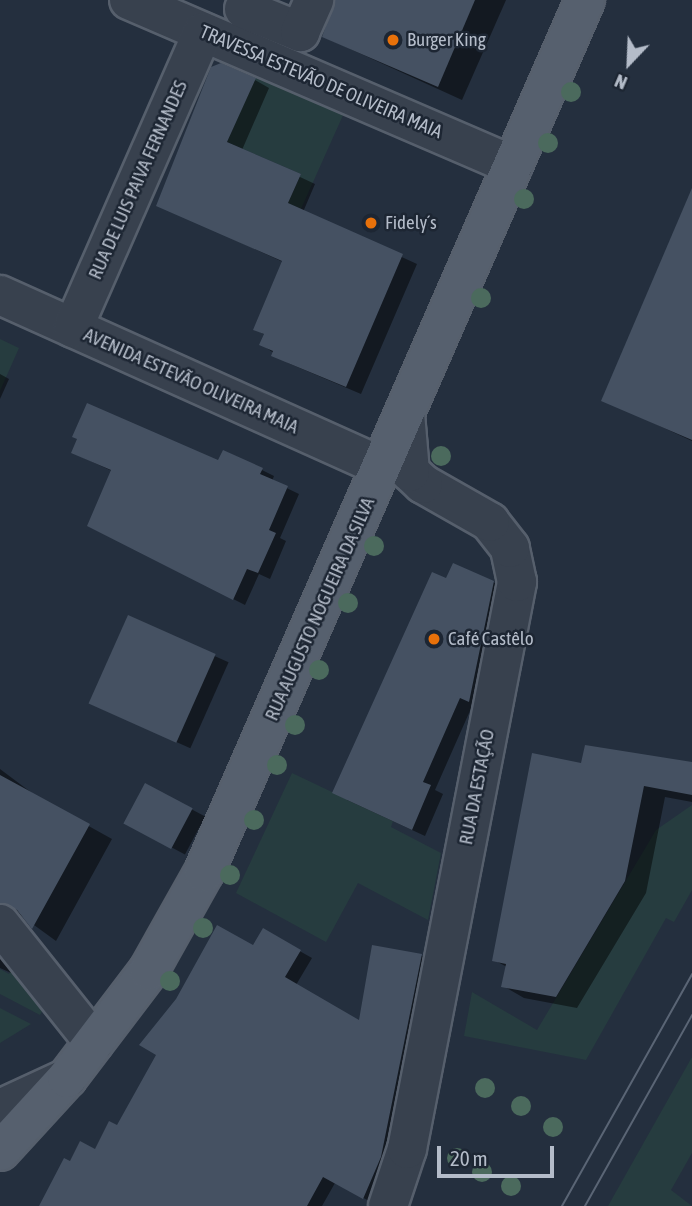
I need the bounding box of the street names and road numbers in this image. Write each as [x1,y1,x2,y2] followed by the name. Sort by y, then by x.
[196,21,446,143] street label: TRAVESSA ESTEVÃO DE OLIVEIRA MAIA
[84,77,192,283] street label: RUA DE LUIS PAIVA FERNANDES
[80,323,302,439] street label: AVENIDA ESTEVÃO OLIVEIRA MAIA
[260,494,380,724] street label: RUA AUGUSTO NOGUEIRA DA SILVA
[455,727,499,847] street label: RUA DA ESTAÇÃO

